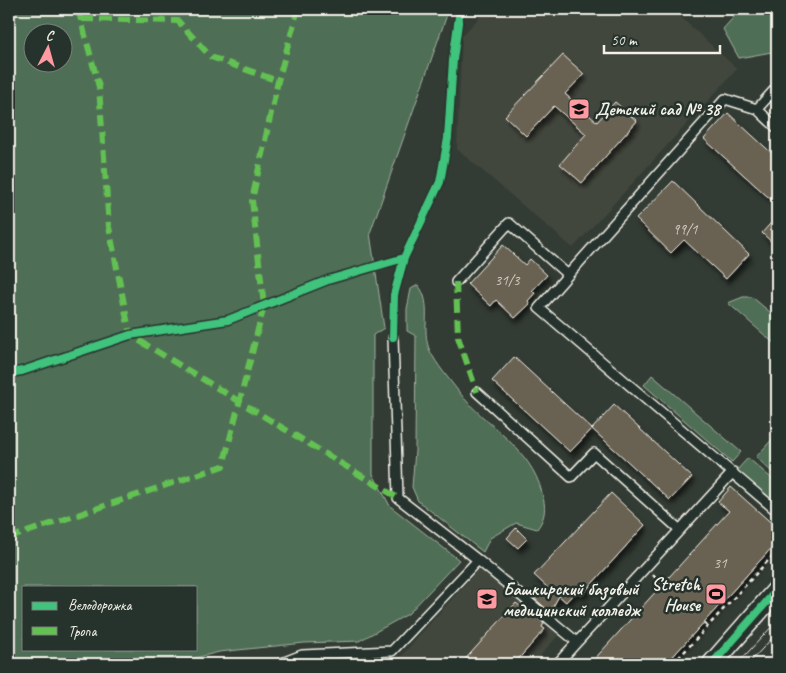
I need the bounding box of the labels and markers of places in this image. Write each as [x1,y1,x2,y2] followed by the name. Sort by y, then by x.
[567,97,591,121] school or university icon: Детский сад № 38
[595,98,722,120] place label: Детский сад № 38
[651,573,702,616] place label: Stretch House
[503,578,642,621] place label: Башкирский базовый медицинский колледж
[704,582,728,606] sports icon: Stretch House
[475,587,499,611] school or university icon: Башкирский базовый медицинский колледж

